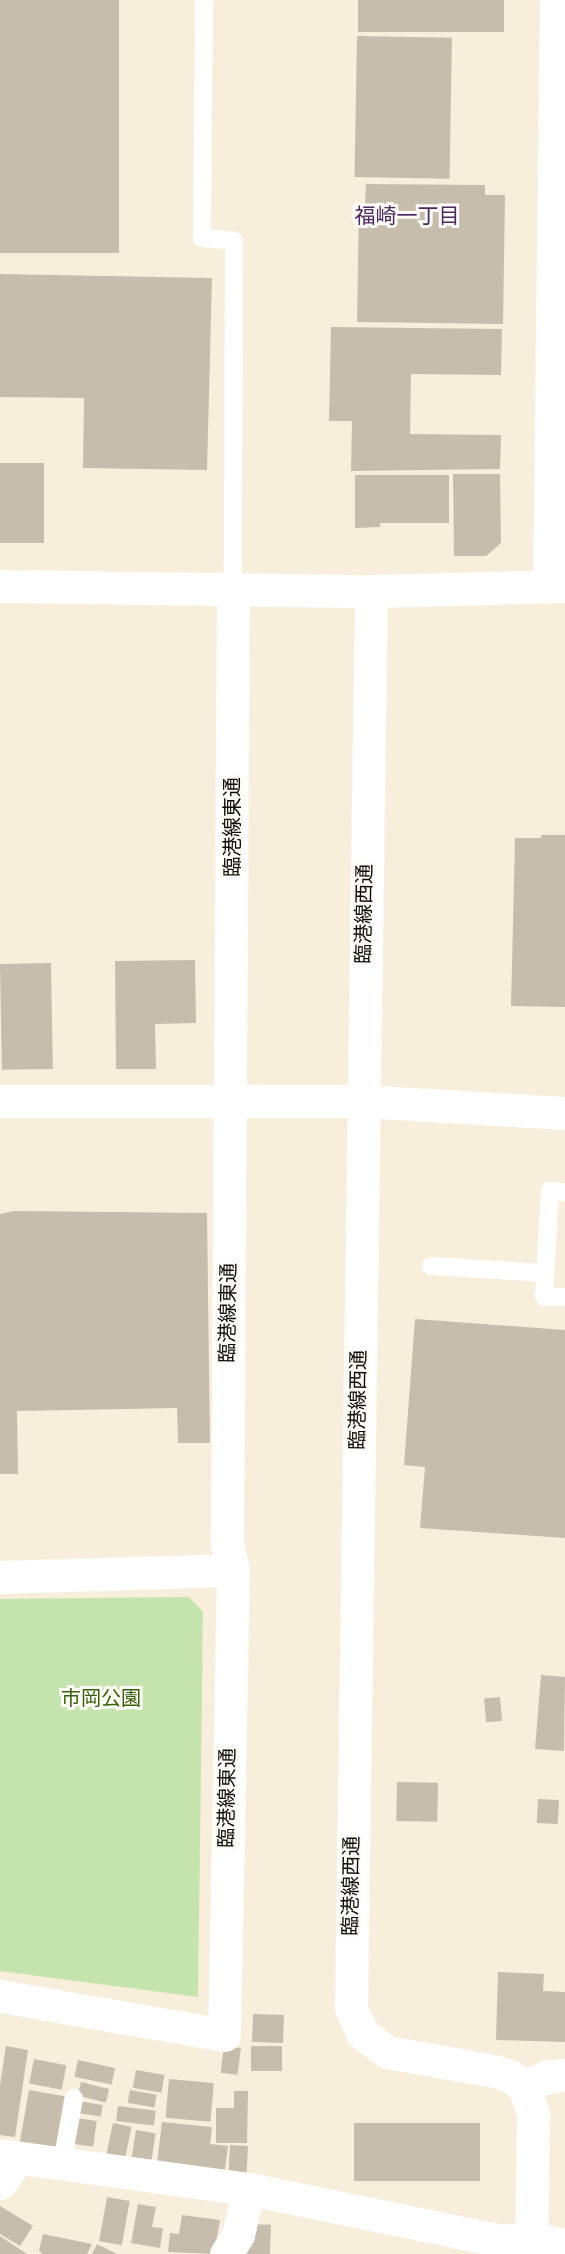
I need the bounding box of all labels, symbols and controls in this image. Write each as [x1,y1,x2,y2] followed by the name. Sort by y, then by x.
[355,204,459,230] district label: 福崎一丁目
[221,777,245,877] street label: 臨港線東通
[352,864,378,964] street label: 臨港線西通
[216,1263,242,1363] street label: 臨港線東通
[346,1350,372,1450] street label: 臨港線西通
[61,1687,141,1711] park label: 市岡公園
[215,1748,241,1848] street label: 臨港線東通
[339,1836,365,1936] street label: 臨港線西通

